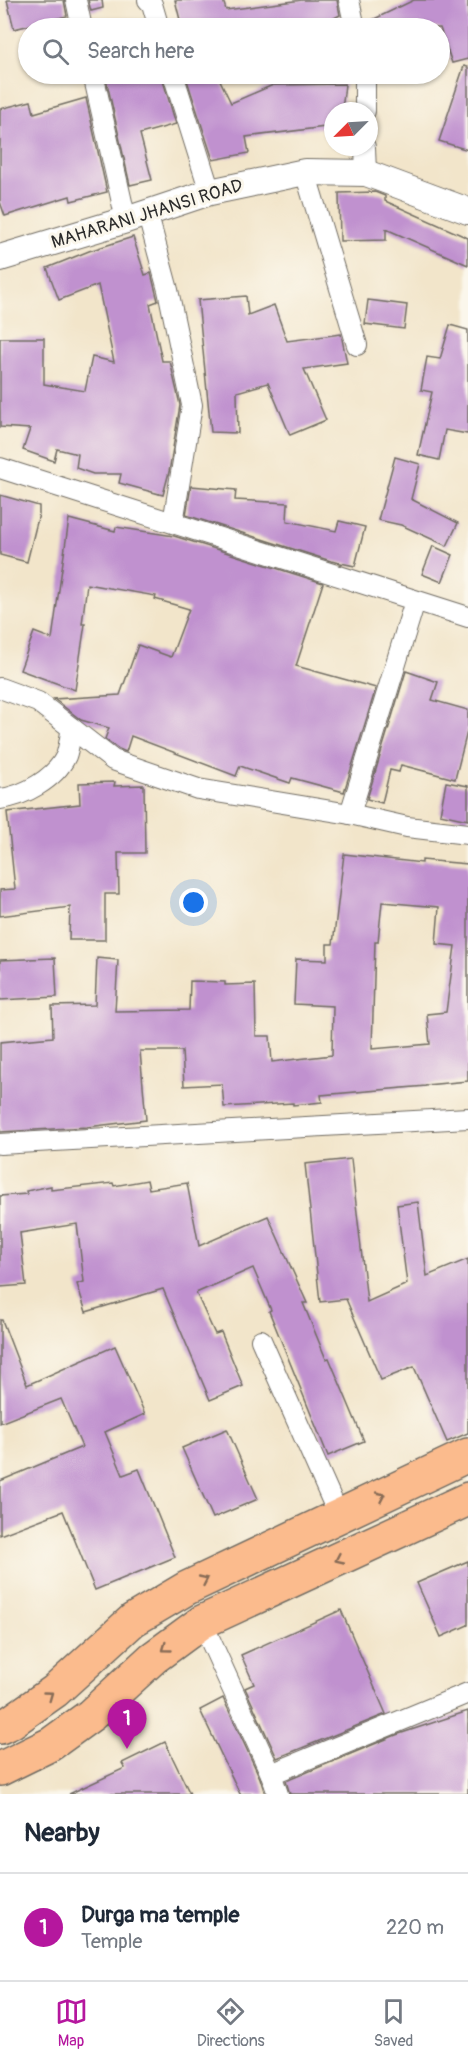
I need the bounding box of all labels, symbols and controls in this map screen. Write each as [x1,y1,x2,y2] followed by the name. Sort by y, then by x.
[18,18,450,84] search box
[39,35,72,68] icon: search
[87,37,194,65] text: Search here
[324,102,378,156] north arrow
[48,174,246,254] street label: MAHARANI JHANSI ROAD
[179,888,208,917] your location
[374,1492,385,1504] one-way arrow
[334,1551,345,1563] one-way arrow
[198,1575,209,1587] one-way arrow
[162,1641,173,1652] one-way arrow
[43,1692,54,1703] one-way arrow
[108,1700,146,1749] pin: 1
[24,1817,100,1849] text: Nearby
[81,1901,239,1929] text: Durga ma temple
[40,1915,47,1940] text: 1
[386,1915,444,1940] text: 220 m
[81,1929,142,1954] text: Temple
[55,1995,88,2051] tab: Map
[197,1995,265,2051] tab: Directions
[374,1995,413,2051] tab: Saved

